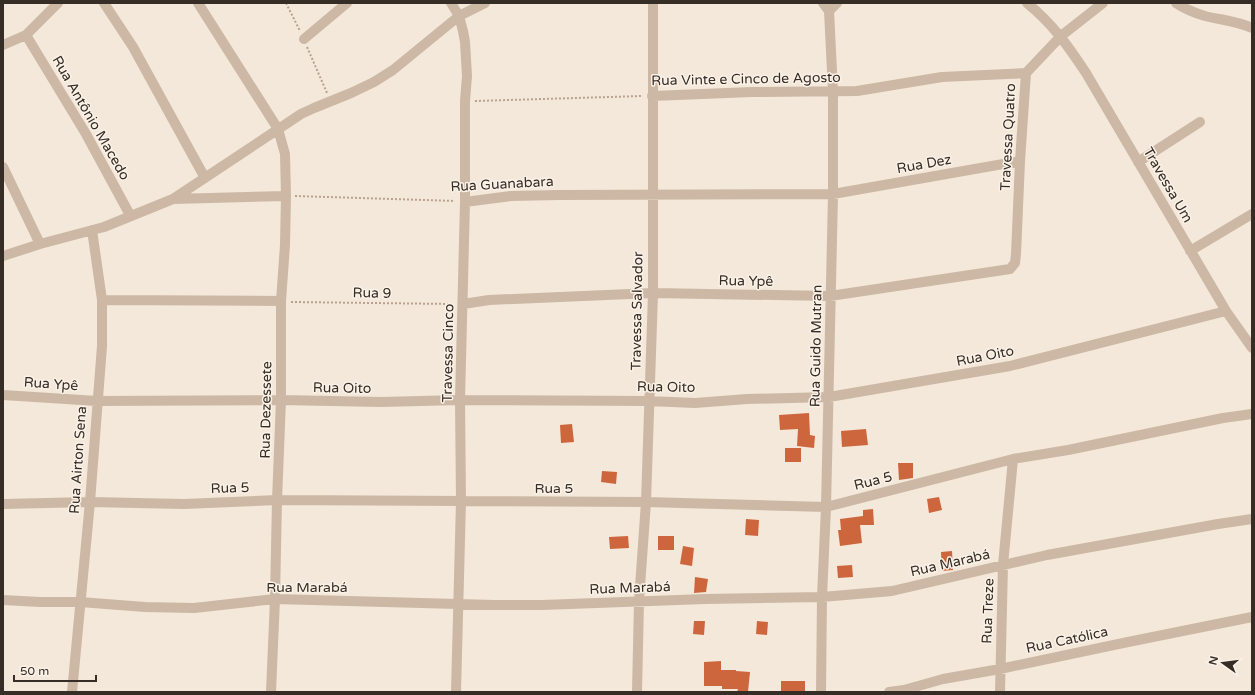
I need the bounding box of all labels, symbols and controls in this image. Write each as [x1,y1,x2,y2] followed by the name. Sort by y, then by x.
[48,53,134,183] street label: Rua Antônio Macedo
[651,69,841,89] street label: Rua Vinte e Cinco de Agosto
[997,83,1019,191] street label: Travessa Quatro
[1140,144,1196,226] street label: Travessa Um
[895,151,953,177] street label: Rua Dez
[450,173,554,195] street label: Rua Guanabara
[627,251,647,371] street label: Travessa Salvador
[718,272,774,290] street label: Rua Ypê
[352,284,392,302] street label: Rua 9
[806,285,826,407] street label: Rua Guido Mutran
[439,304,457,402] street label: Travessa Cinco
[955,342,1015,370] street label: Rua Oito
[257,361,275,459] street label: Rua Dezessete
[23,374,79,394] street label: Rua Ypê
[637,378,695,396] street label: Rua Oito
[313,379,371,397] street label: Rua Oito
[66,405,90,515] street label: Rua Airton Sena
[852,468,894,494] street label: Rua 5
[210,479,250,497] street label: Rua 5
[535,480,573,497] street label: Rua 5
[908,546,992,580] street label: Rua Marabá
[589,578,671,598] street label: Rua Marabá
[978,578,998,644] street label: Rua Treze
[266,579,348,596] street label: Rua Marabá
[1024,623,1110,657] street label: Rua Católica
[1203,643,1243,683] north arrow
[1206,655,1221,667] text: N
[14,657,96,683] scale bar
[20,664,49,678] text: 50 m

